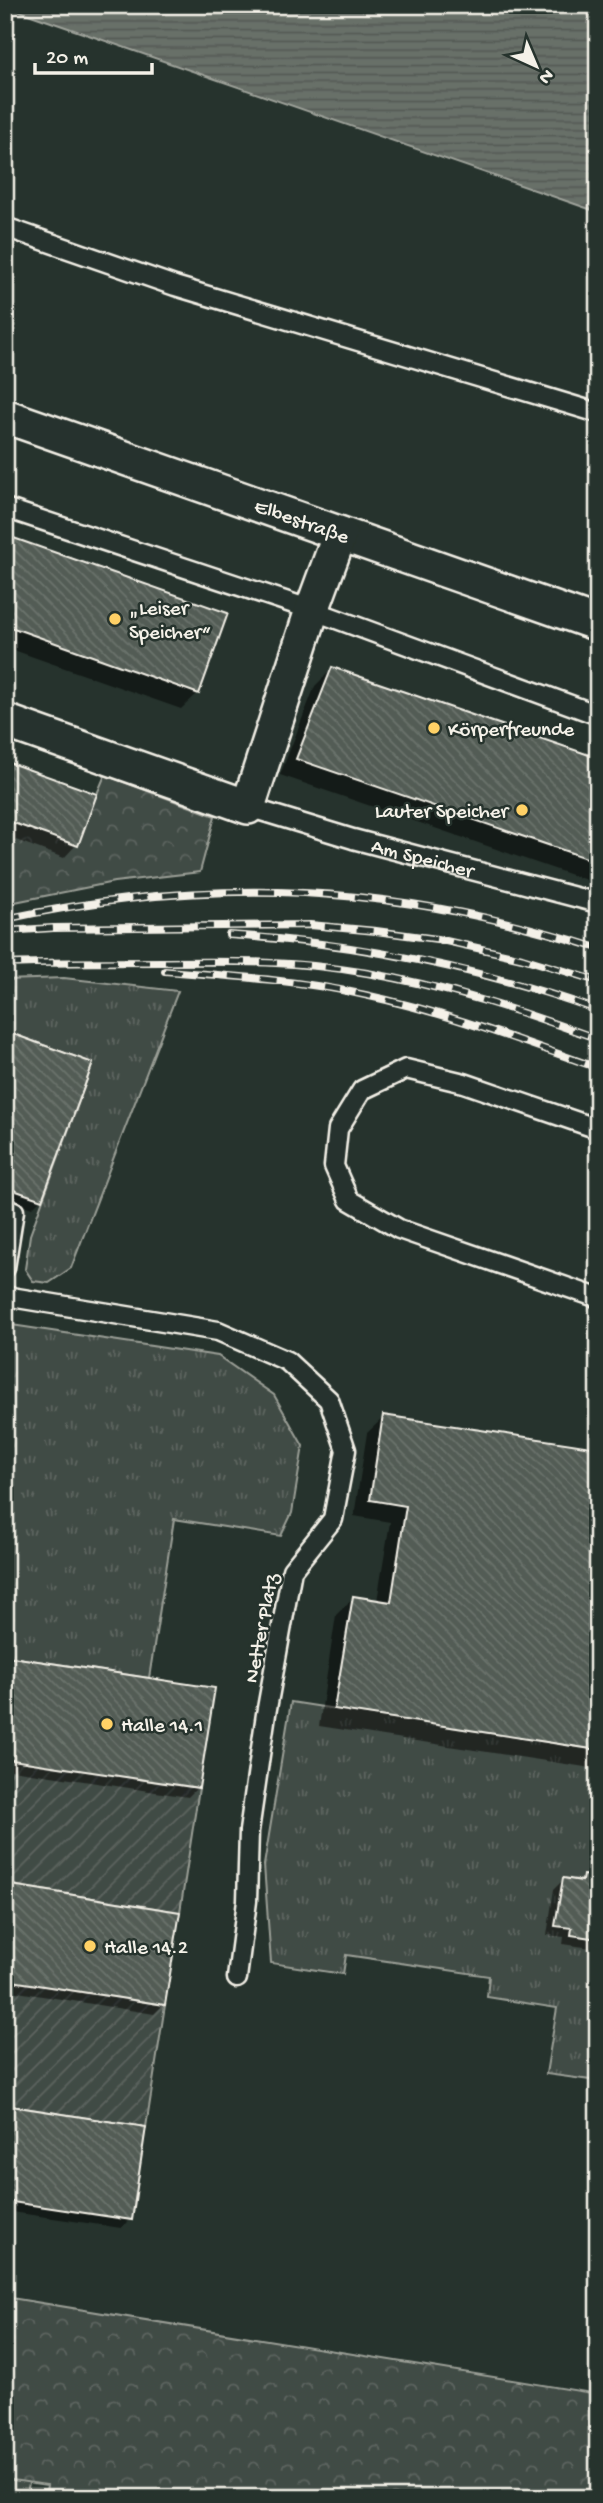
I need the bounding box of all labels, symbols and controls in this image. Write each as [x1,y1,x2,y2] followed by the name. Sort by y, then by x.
[35,32,152,76] scale bar
[502,32,572,102] north arrow
[46,47,88,72] text: 20 m
[533,63,558,88] text: N
[250,495,353,552] street label: Elbestraße
[129,598,211,647] place label: „Leiser Speicher“
[107,611,123,627] marker: „Leiser Speicher“
[448,719,575,744] place label: Körperfreunde
[426,720,442,736] marker: Körperfreunde
[375,801,510,826] place label: Lauter Speicher
[514,802,530,818] marker: Lauter Speicher
[368,835,477,886] street label: Am Speicher
[241,1571,286,1685] street label: Netter Platz
[121,1715,203,1740] place label: Halle 14.1
[99,1716,115,1732] marker: Halle 14.1
[104,1937,188,1962] place label: Halle 14.2
[82,1938,98,1954] marker: Halle 14.2

